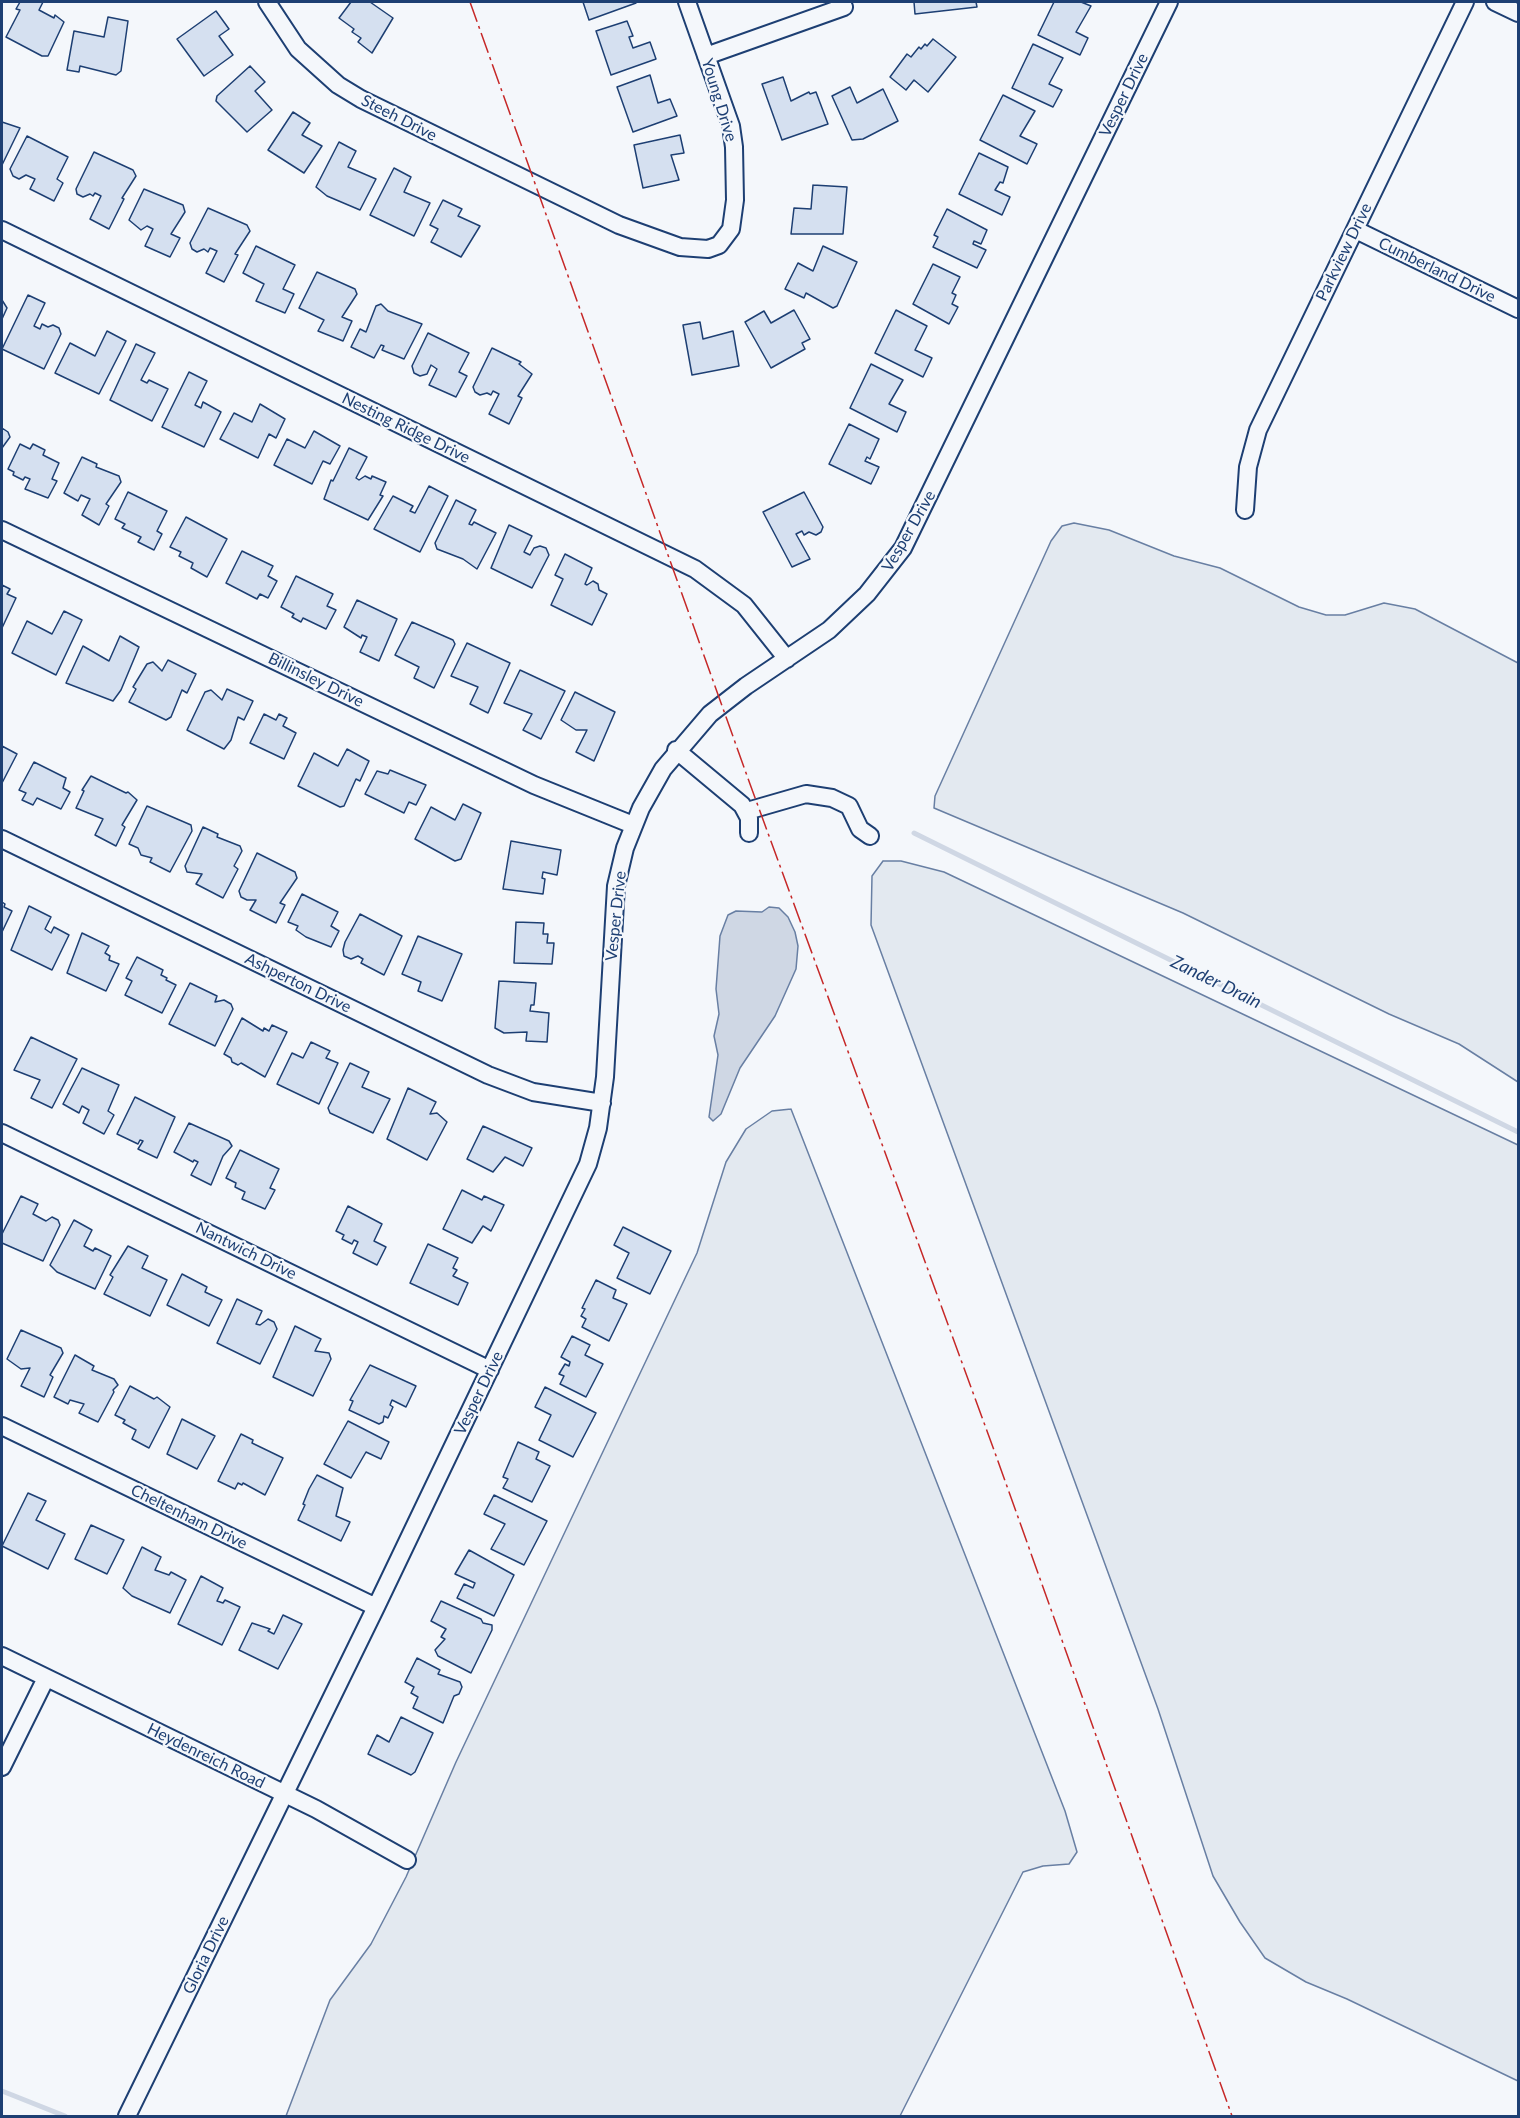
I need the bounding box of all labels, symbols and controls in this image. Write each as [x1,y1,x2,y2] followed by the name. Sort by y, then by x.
[1096,50,1152,140] street label: Vesper Drive
[697,56,741,144] street label: Young Drive
[358,91,440,145] street label: Steeh Drive
[1312,200,1376,304] street label: Parkview Drive
[1375,233,1499,307] street label: Cumberland Drive
[339,389,473,467] street label: Nesting Ridge Drive
[878,487,940,575] street label: Vesper Drive
[265,649,367,711] street label: Billinsley Drive
[602,870,630,962] street label: Vesper Drive
[242,949,354,1017] street label: Ashperton Drive
[1167,951,1265,1013] water label: Zander Drain
[192,1218,300,1284] street label: Nantwich Drive
[451,1348,507,1438] street label: Vesper Drive
[128,1480,250,1554] street label: Cheltenham Drive
[144,1719,268,1793] street label: Heydenreich Road
[179,1913,233,1997] street label: Gloria Drive

